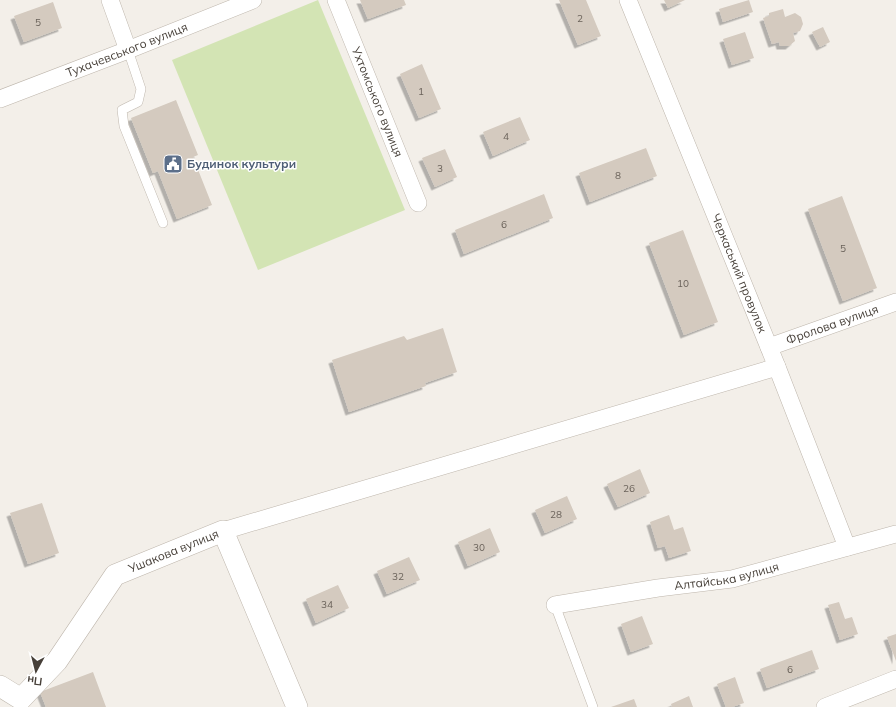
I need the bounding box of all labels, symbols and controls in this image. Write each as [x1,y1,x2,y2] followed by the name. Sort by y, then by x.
[577,12,583,25] house number: 2
[35,16,41,29] house number: 5
[64,19,190,80] street label: Тухачевського вулиця
[348,44,407,159] street label: Ухтомського вулиця
[418,85,424,98] house number: 1
[503,130,509,143] house number: 4
[162,153,184,175] public building icon: Будинок культури
[187,156,296,171] place label: Будинок культури
[437,162,443,175] house number: 3
[615,169,621,182] house number: 8
[709,211,771,335] street label: Черкаський провулок
[501,218,507,231] house number: 6
[840,242,846,255] house number: 5
[677,277,689,290] house number: 10
[784,301,880,347] street label: Фролова вулиця
[623,482,635,495] house number: 26
[550,508,562,521] house number: 28
[125,526,221,576] street label: Ушакова вулиця
[473,541,485,554] house number: 30
[673,559,780,593] street label: Алтайська вулиця
[392,570,404,583] house number: 32
[321,598,333,611] house number: 34
[16,651,56,691] north arrow
[787,663,793,676] house number: 6
[26,673,43,689] text: Пн

